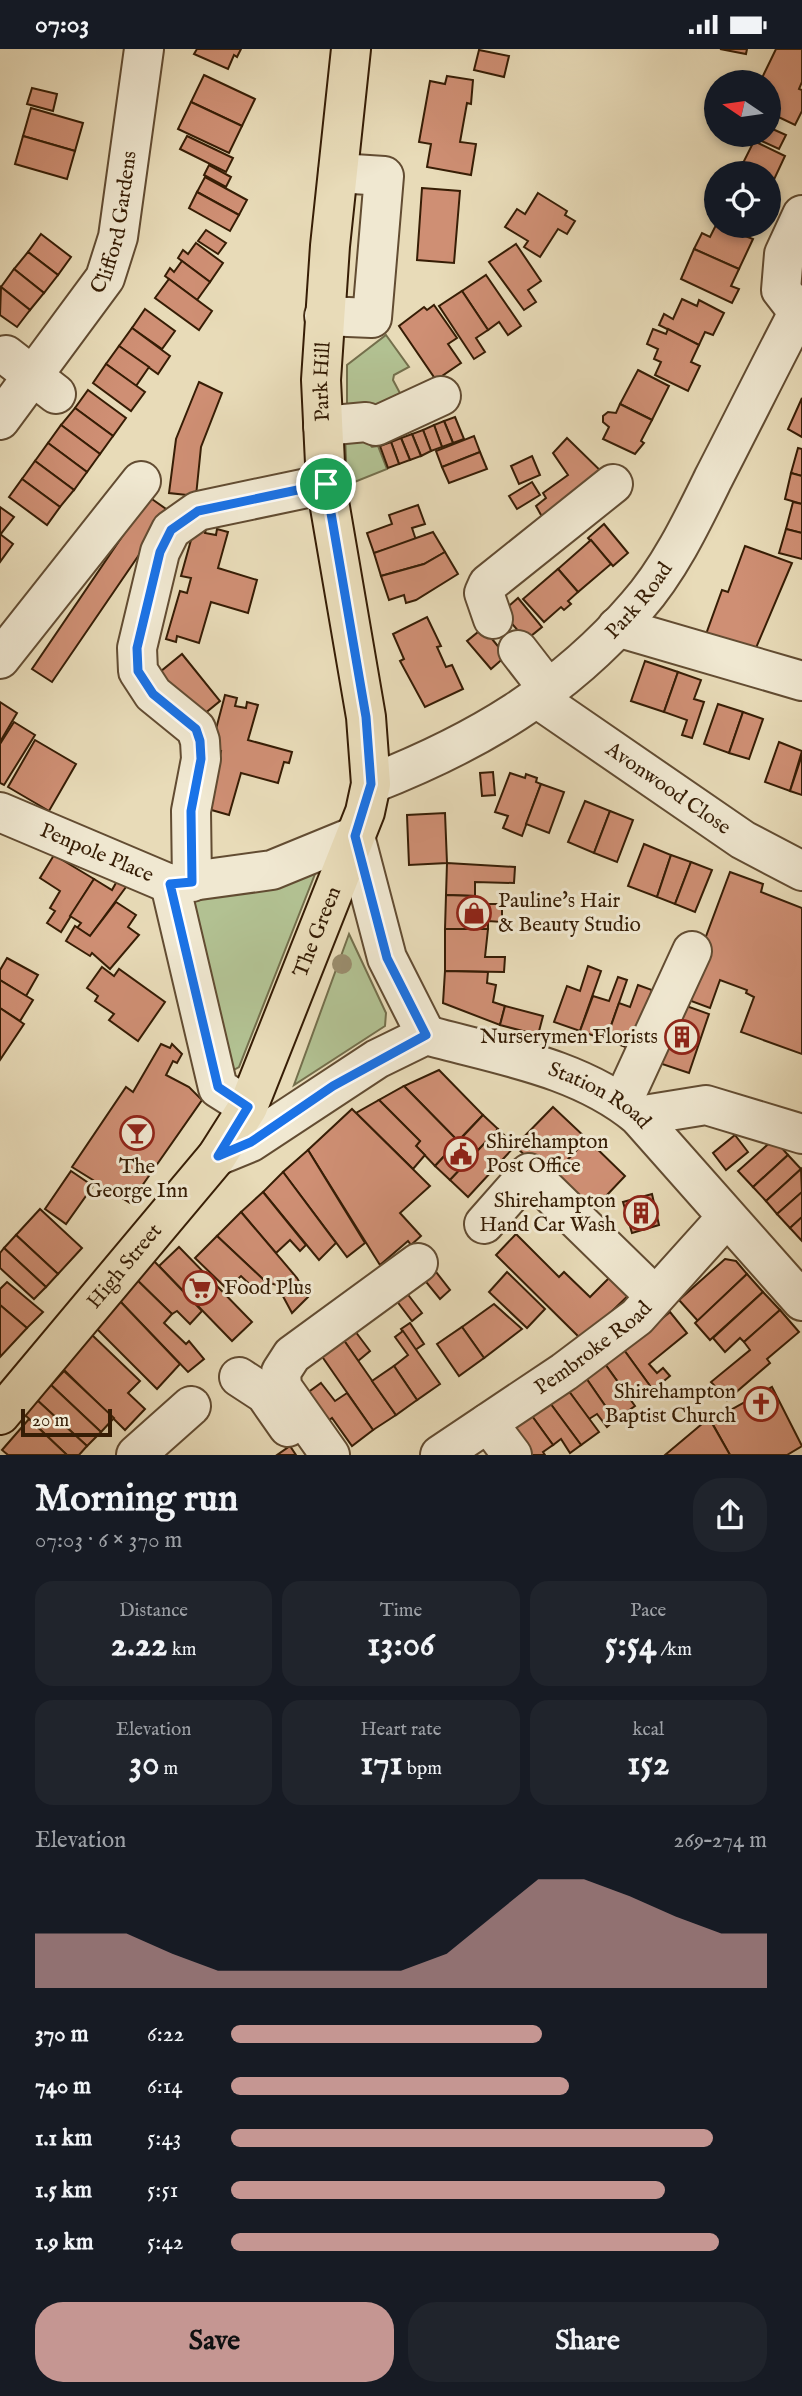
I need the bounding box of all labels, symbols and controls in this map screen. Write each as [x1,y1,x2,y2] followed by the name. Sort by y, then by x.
[35,8,89,41] text: 07:03
[704,70,780,147] north arrow
[704,70,781,238] map controls
[84,149,143,300] street label: Clifford Gardens
[704,161,781,238] button: locate
[307,341,337,422] street label: Park Hill
[296,454,356,514] pin
[307,465,345,503] icon: arrive
[600,557,679,645] street label: Park Road
[599,735,736,841] street label: Avonwood Close
[36,817,158,889] street label: Penpole Place
[287,883,348,982] street label: The Green
[498,888,641,939] place label: Pauline's Hair & Beauty Studio
[455,894,493,932] shop icon: Pauline's Hair & Beauty Studio
[663,1018,701,1056] building icon: Nurserymen Florists
[480,1024,658,1051] place label: Nurserymen Florists
[545,1056,657,1135] street label: Station Road
[118,1114,156,1152] bar icon: The George Inn
[486,1129,608,1180] place label: Shirehampton Post Office
[442,1135,480,1173] public building icon: Shirehampton Post Office
[86,1154,188,1205] place label: The George Inn
[479,1188,616,1239] place label: Shirehampton Hand Car Wash
[622,1194,660,1232] building icon: Shirehampton Hand Car Wash
[81,1218,168,1314] street label: High Street
[181,1269,219,1307] supermarket icon: Food Plus
[224,1275,312,1302] place label: Food Plus
[529,1295,659,1401] street label: Pembroke Road
[605,1379,736,1430] place label: Shirehampton Baptist Church
[742,1385,780,1423] church icon: Shirehampton Baptist Church
[21,1405,112,1437] scale bar
[32,1409,69,1433] text: 20 m
[35,1476,238,1524] text: Morning run
[693,1478,767,1552] button: share
[35,1526,182,1555] text: 07:03 · 6 × 370 m
[119,1599,188,1623] text: Distance
[380,1599,422,1623] text: Time
[630,1599,666,1623] text: Pace
[111,1623,168,1668] text: 2.22
[367,1623,435,1668] text: 13:06
[605,1623,656,1668] text: 5:54
[168,1638,197,1662] text: km
[656,1638,692,1662] text: /km
[116,1718,191,1742] text: Elevation
[360,1718,442,1742] text: Heart rate
[632,1718,664,1742] text: kcal
[129,1742,159,1787] text: 30
[360,1742,403,1787] text: 171
[627,1742,669,1787] text: 152
[159,1757,178,1781] text: m
[403,1757,442,1781] text: bpm
[35,1826,126,1855] text: Elevation
[673,1826,767,1855] text: 269–274 m
[35,2020,88,2049] text: 370 m
[147,2020,184,2049] text: 6:22
[35,2072,91,2101] text: 740 m
[147,2072,183,2101] text: 6:14
[35,2124,92,2153] text: 1.1 km
[147,2124,181,2153] text: 5:43
[35,2176,92,2205] text: 1.5 km
[147,2176,178,2205] text: 5:51
[35,2228,94,2257] text: 1.9 km
[147,2228,183,2257] text: 5:42
[35,2302,394,2382] button: Save
[408,2302,767,2382] button: Share

